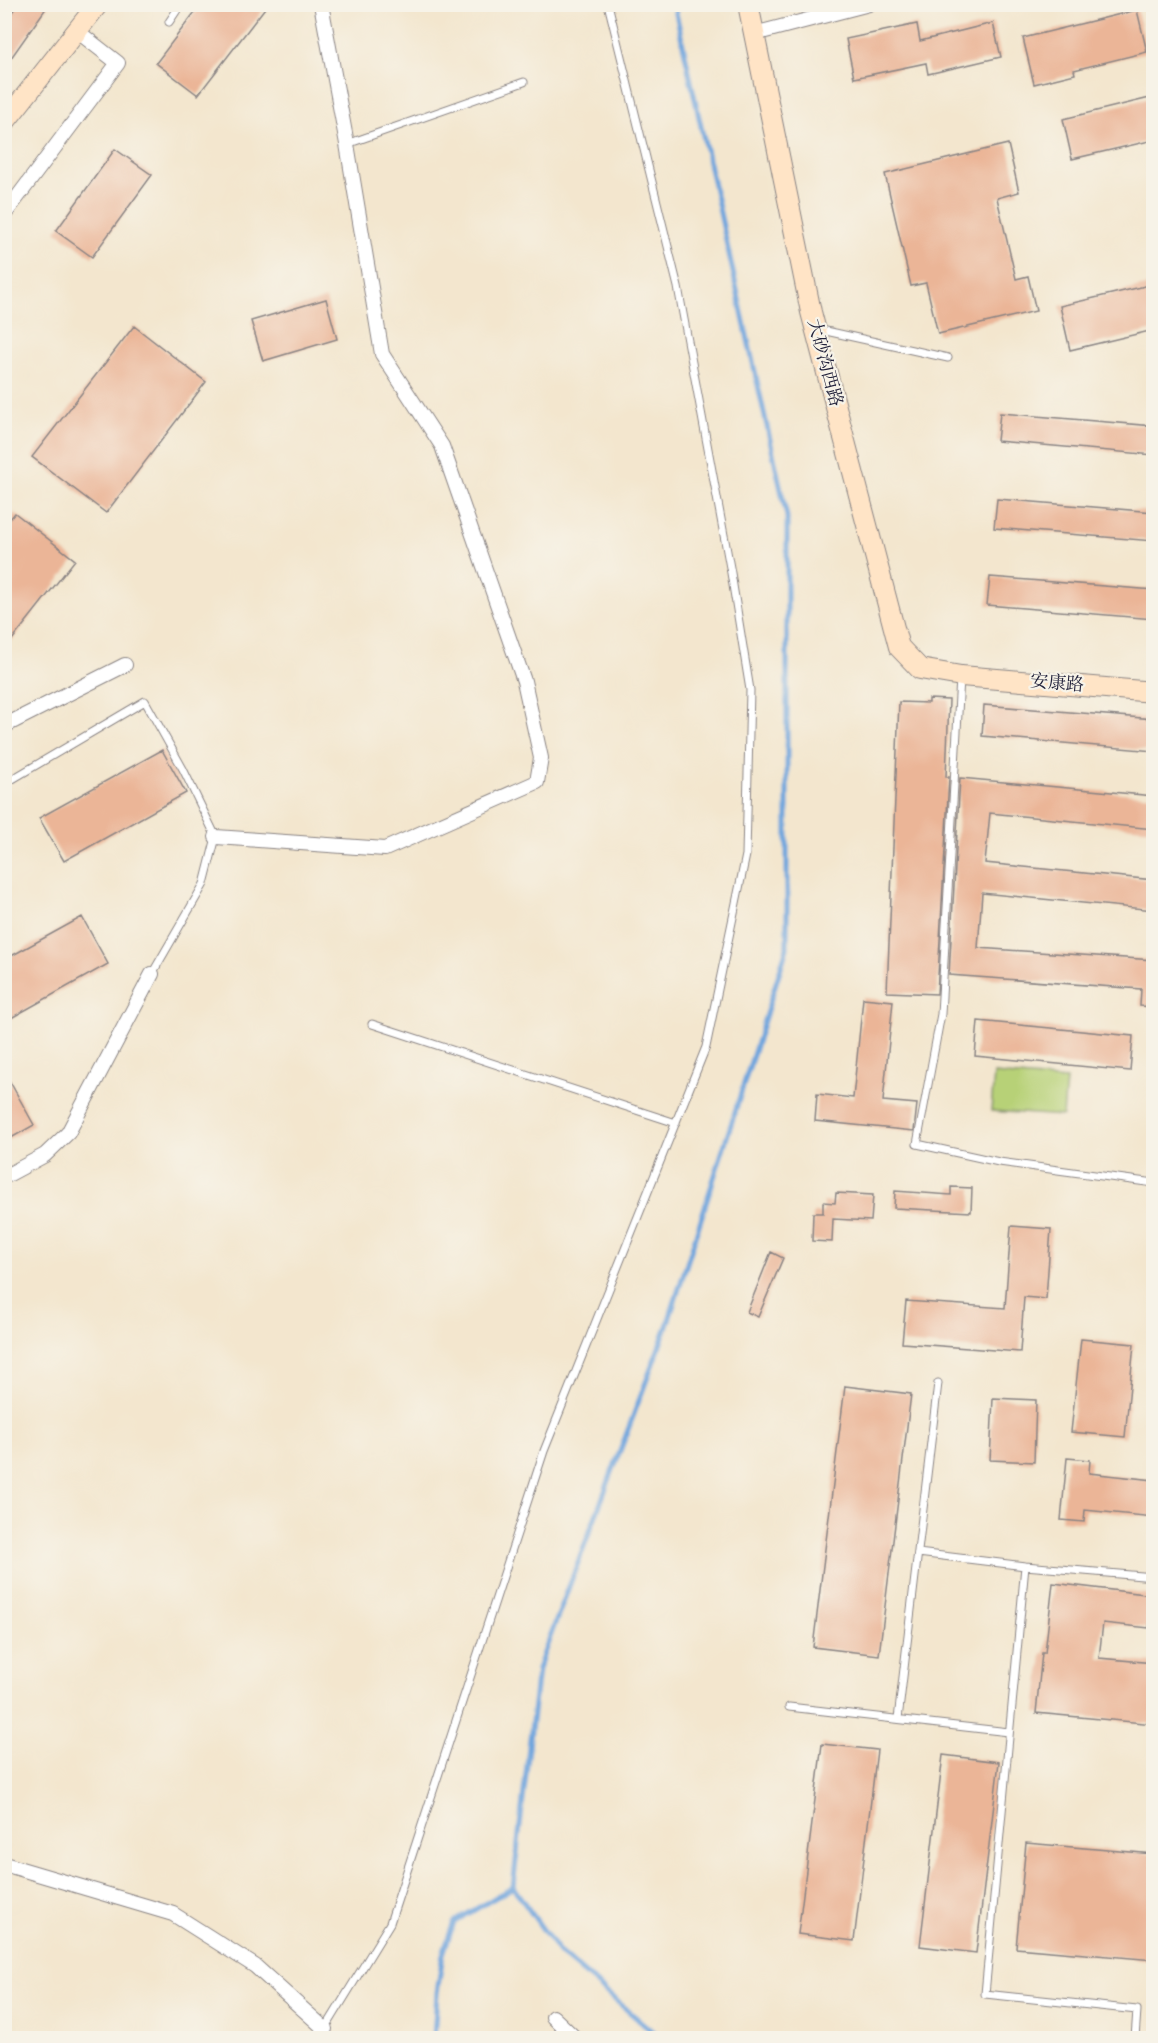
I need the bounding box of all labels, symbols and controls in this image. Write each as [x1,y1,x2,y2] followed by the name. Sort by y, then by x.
[801,317,847,409] street label: 大砂沟西路
[1029,670,1085,698] street label: 安康路

